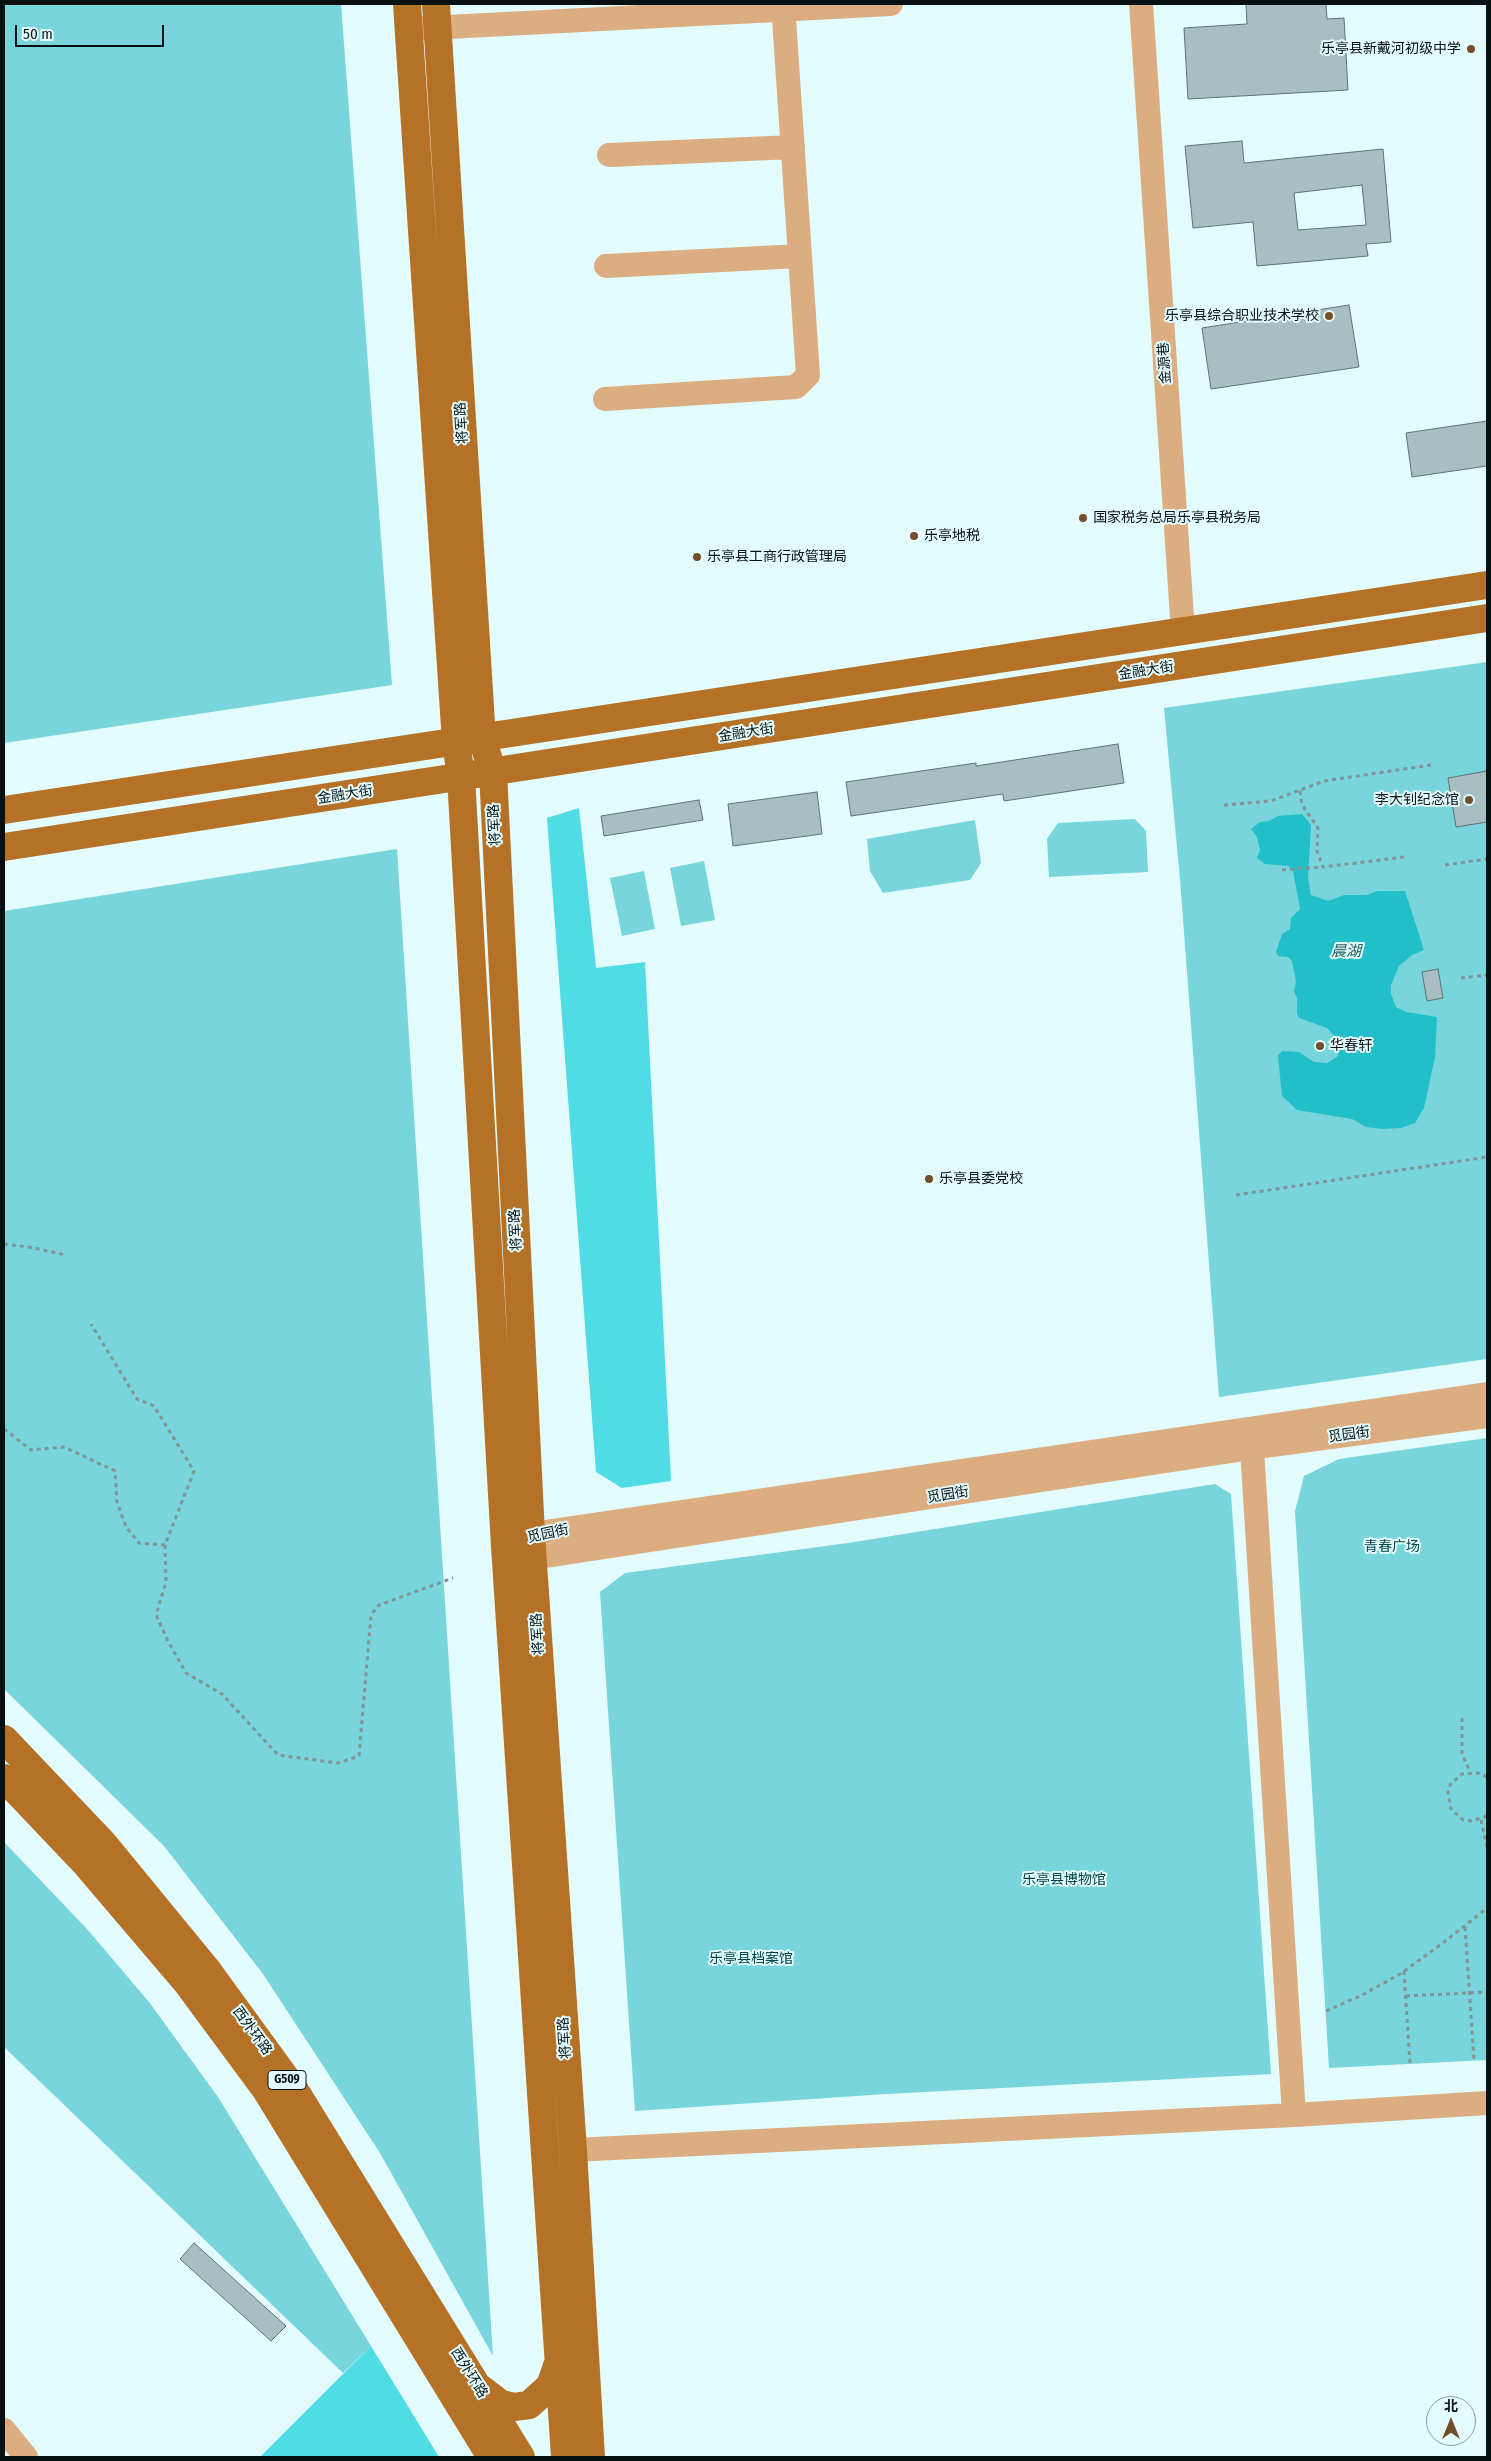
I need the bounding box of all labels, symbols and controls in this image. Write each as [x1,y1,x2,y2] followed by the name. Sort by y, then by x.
[18,15,166,47] scale bar
[23,25,53,43] text: 50 m
[1321,41,1461,57] place label: 乐亭县新戴河初级中学
[1465,43,1477,55] marker: 乐亭县新戴河初级中学
[1165,308,1319,324] place label: 乐亭县综合职业技术学校
[1323,310,1335,322] marker: 乐亭县综合职业技术学校
[1155,341,1175,385] street label: 金源巷
[452,401,472,445] street label: 将军路
[1093,510,1261,526] place label: 国家税务总局乐亭县税务局
[1077,512,1089,524] marker: 国家税务总局乐亭县税务局
[924,528,980,544] place label: 乐亭地税
[908,530,920,542] marker: 乐亭地税
[707,549,847,565] place label: 乐亭县工商行政管理局
[691,551,703,563] marker: 乐亭县工商行政管理局
[1117,658,1175,684] street label: 金融大街
[717,720,775,746] street label: 金融大街
[316,782,374,808] street label: 金融大街
[1375,792,1459,808] place label: 李大钊纪念馆
[1463,794,1475,806] marker: 李大钊纪念馆
[486,804,504,846] street label: 将军路
[1331,943,1361,961] water label: 晨湖
[1330,1038,1372,1054] place label: 华春轩
[1314,1040,1326,1052] marker: 华春轩
[939,1171,1023,1187] place label: 乐亭县委党校
[923,1173,935,1185] marker: 乐亭县委党校
[507,1209,525,1251] street label: 将军路
[1327,1424,1371,1446] street label: 觅园街
[926,1483,970,1507] street label: 觅园街
[526,1521,570,1547] street label: 觅园街
[1364,1539,1420,1555] park label: 青春广场
[528,1612,548,1656] street label: 将军路
[1022,1872,1106,1888] park label: 乐亭县博物馆
[709,1951,793,1967] park label: 乐亭县档案馆
[229,2003,275,2059] street label: 西外环路
[555,2016,575,2060] street label: 将军路
[268,2070,306,2090] road number: G509
[447,2345,491,2401] street label: 西外环路
[1426,2396,1476,2446] north arrow
[1444,2398,1458,2415] text: 北

